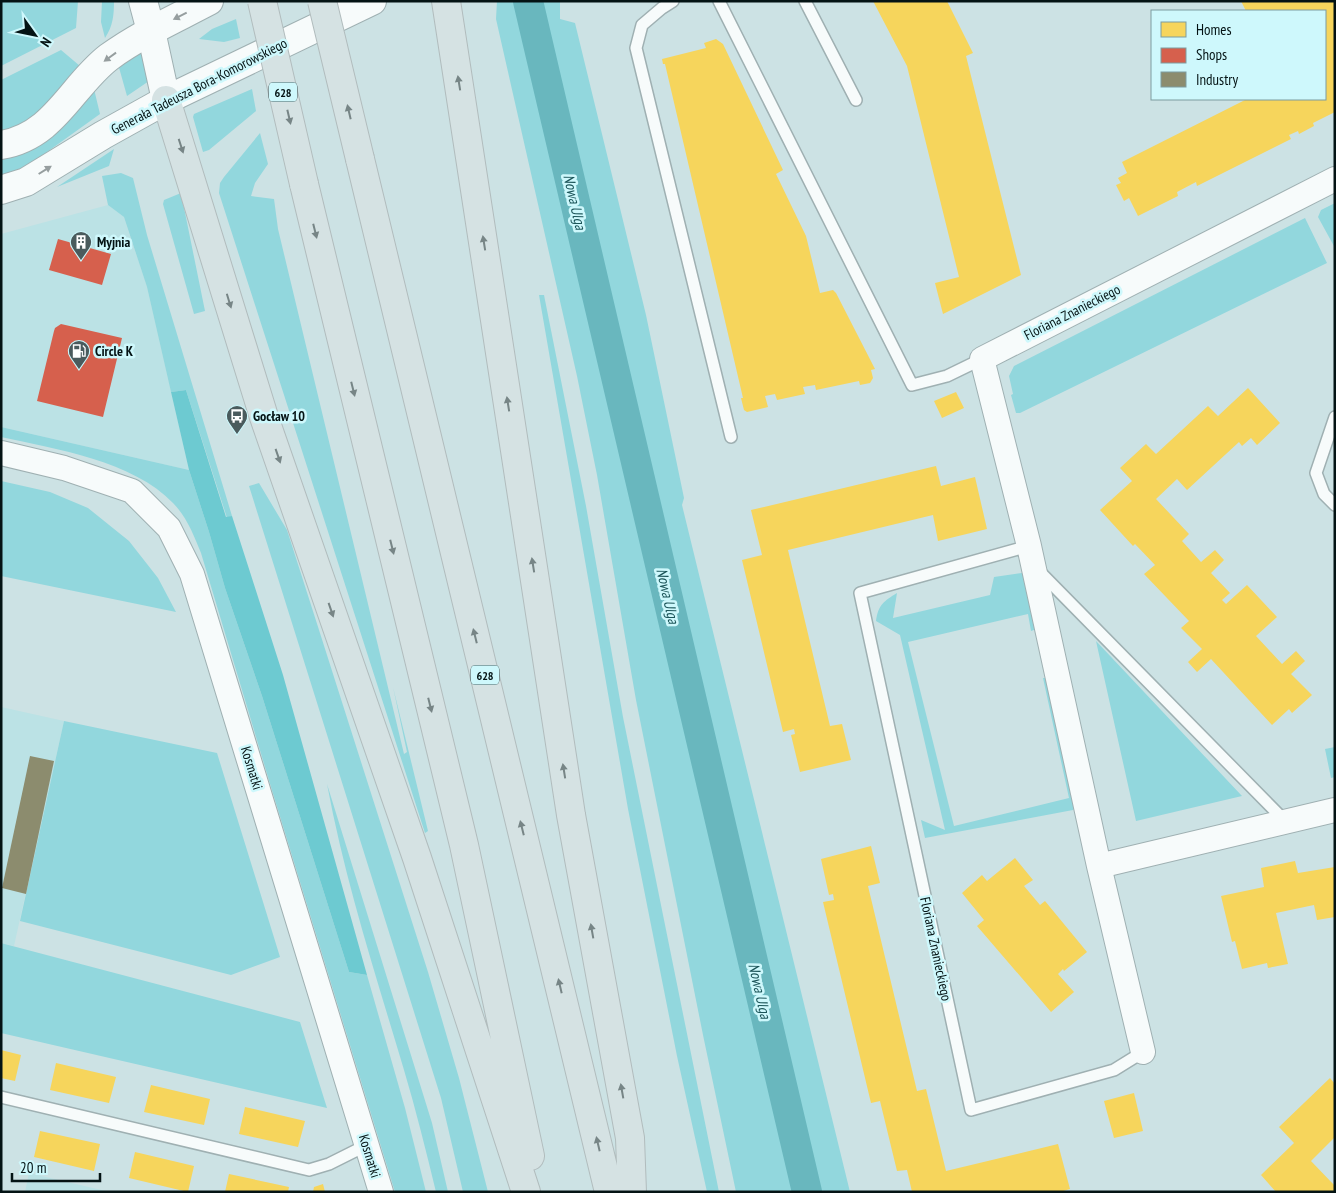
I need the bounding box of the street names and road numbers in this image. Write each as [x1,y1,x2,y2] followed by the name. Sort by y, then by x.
[108,34,290,138] street label: Generała Tadeusza Bora-Komorowskiego
[269,82,297,101] road number: 628
[1021,280,1123,344] street label: Floriana Znanieckiego
[471,666,499,684] road number: 628
[237,744,267,792] street label: Kosmatki
[916,895,956,1003] street label: Floriana Znanieckiego
[355,1132,385,1180] street label: Kosmatki

